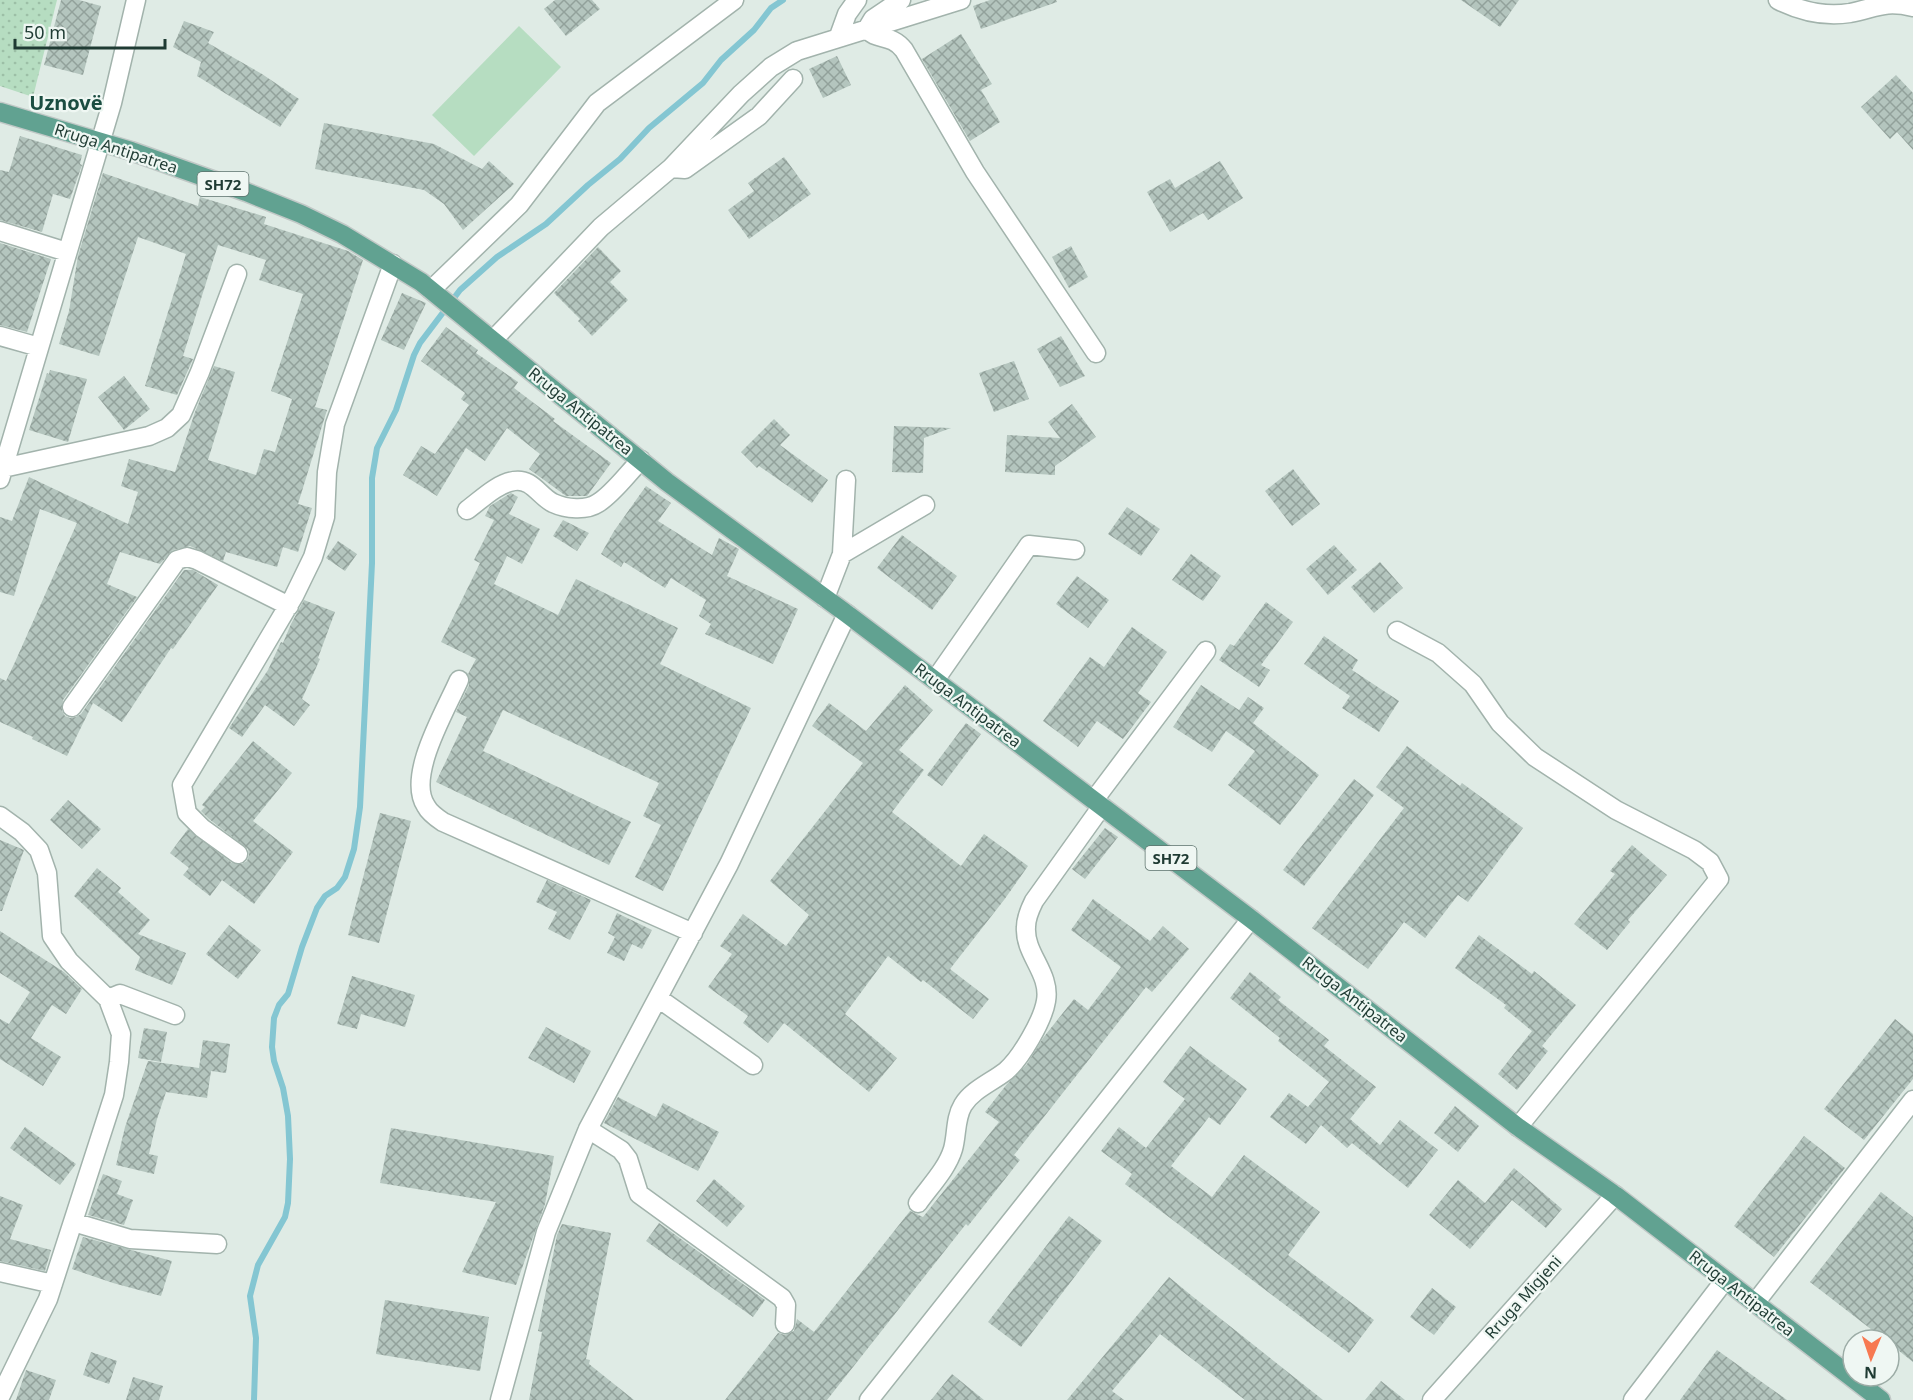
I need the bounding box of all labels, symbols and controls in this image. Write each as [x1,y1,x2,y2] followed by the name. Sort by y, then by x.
[15,12,165,50] scale bar
[24,20,66,44] text: 50 m
[29,89,103,116] district label: Uznovë
[52,118,180,178] street label: Rruga Antipatrea
[198,172,248,196] road number: SH72
[524,362,638,460] street label: Rruga Antipatrea
[910,658,1026,752] street label: Rruga Antipatrea
[1146,846,1196,870] road number: SH72
[1298,951,1412,1047] street label: Rruga Antipatrea
[1685,1245,1799,1341] street label: Rruga Antipatrea
[1480,1251,1566,1343] street label: Rruga Migjeni
[1841,1328,1901,1388] north arrow
[1864,1362,1877,1384] text: N

